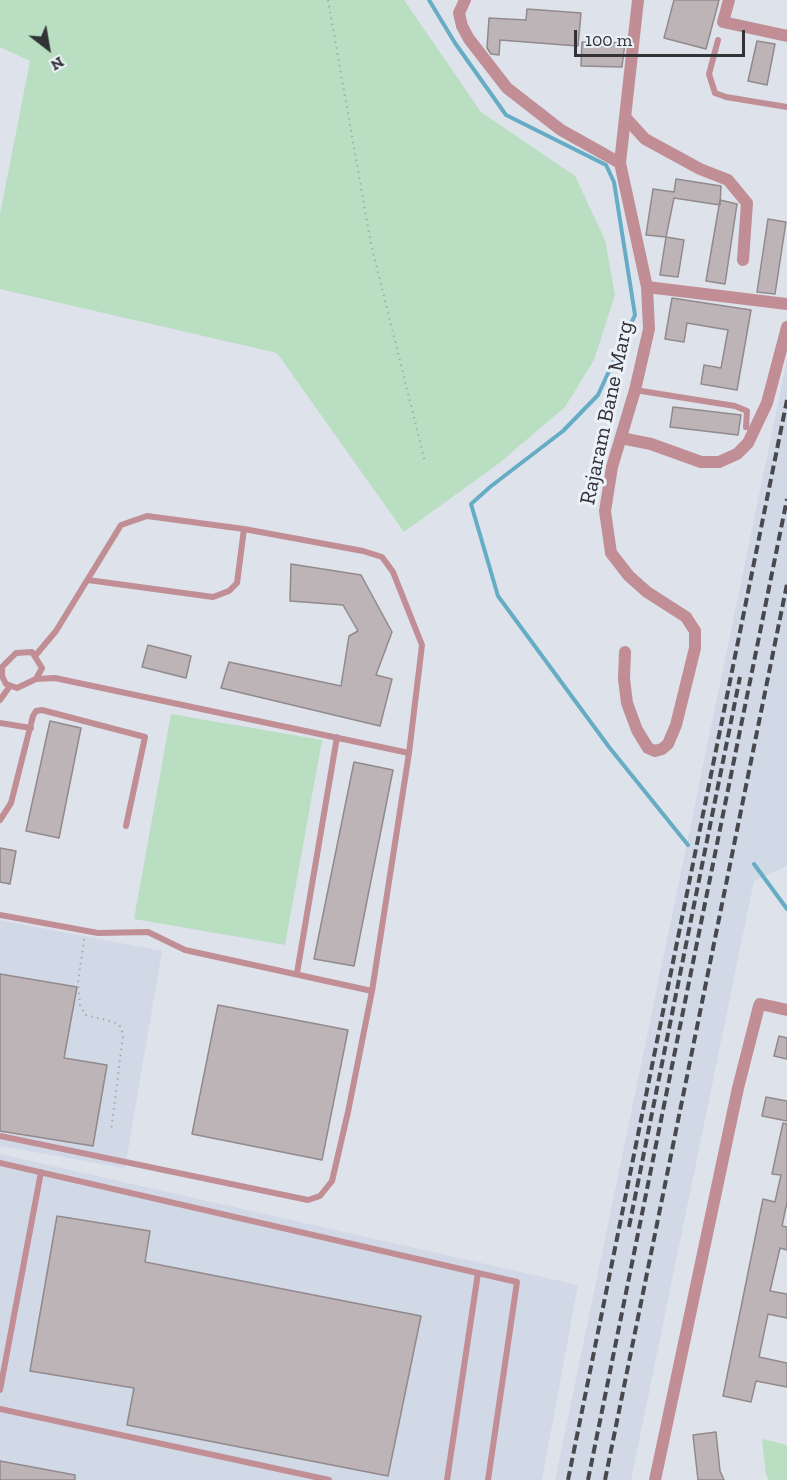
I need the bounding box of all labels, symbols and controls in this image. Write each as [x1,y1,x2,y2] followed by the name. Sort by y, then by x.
[18,18,78,78] north arrow
[577,18,748,56] scale bar
[585,29,632,51] text: 100 m
[47,53,68,75] text: N
[575,319,639,507] street label: Rajaram Bane Marg

